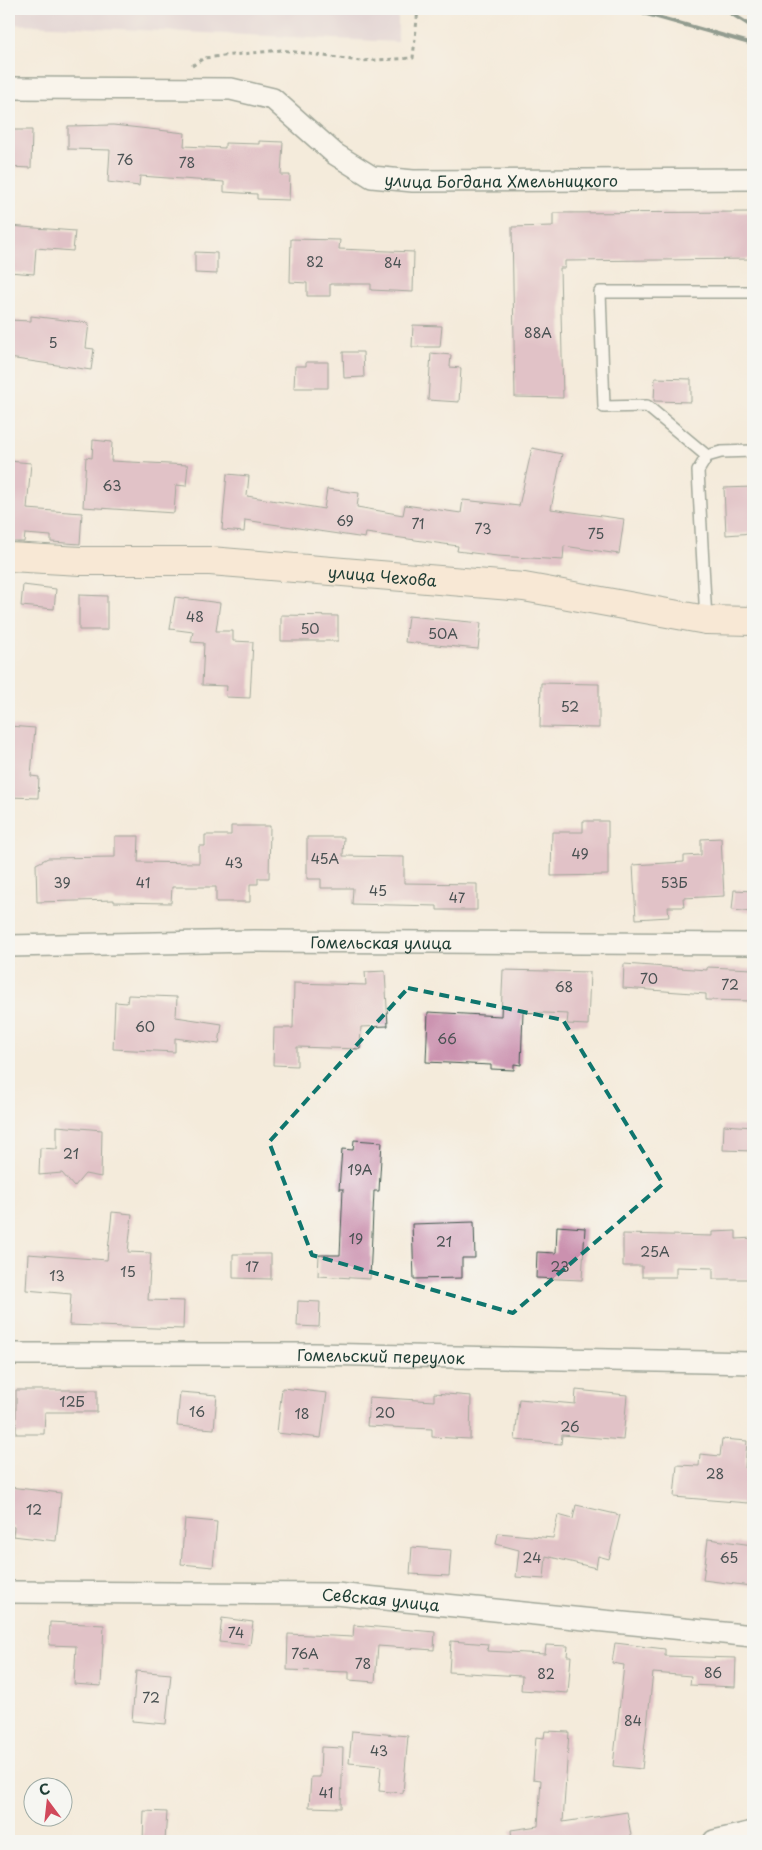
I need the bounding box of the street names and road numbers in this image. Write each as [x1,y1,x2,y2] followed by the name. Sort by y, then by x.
[383,166,618,193] street label: улица Богдана Хмельницкого
[327,559,438,592] street label: улица Чехова
[310,929,452,954] street label: Гомельская улица
[297,1342,466,1369] street label: Гомельский переулок
[322,1582,441,1616] street label: Севская улица

